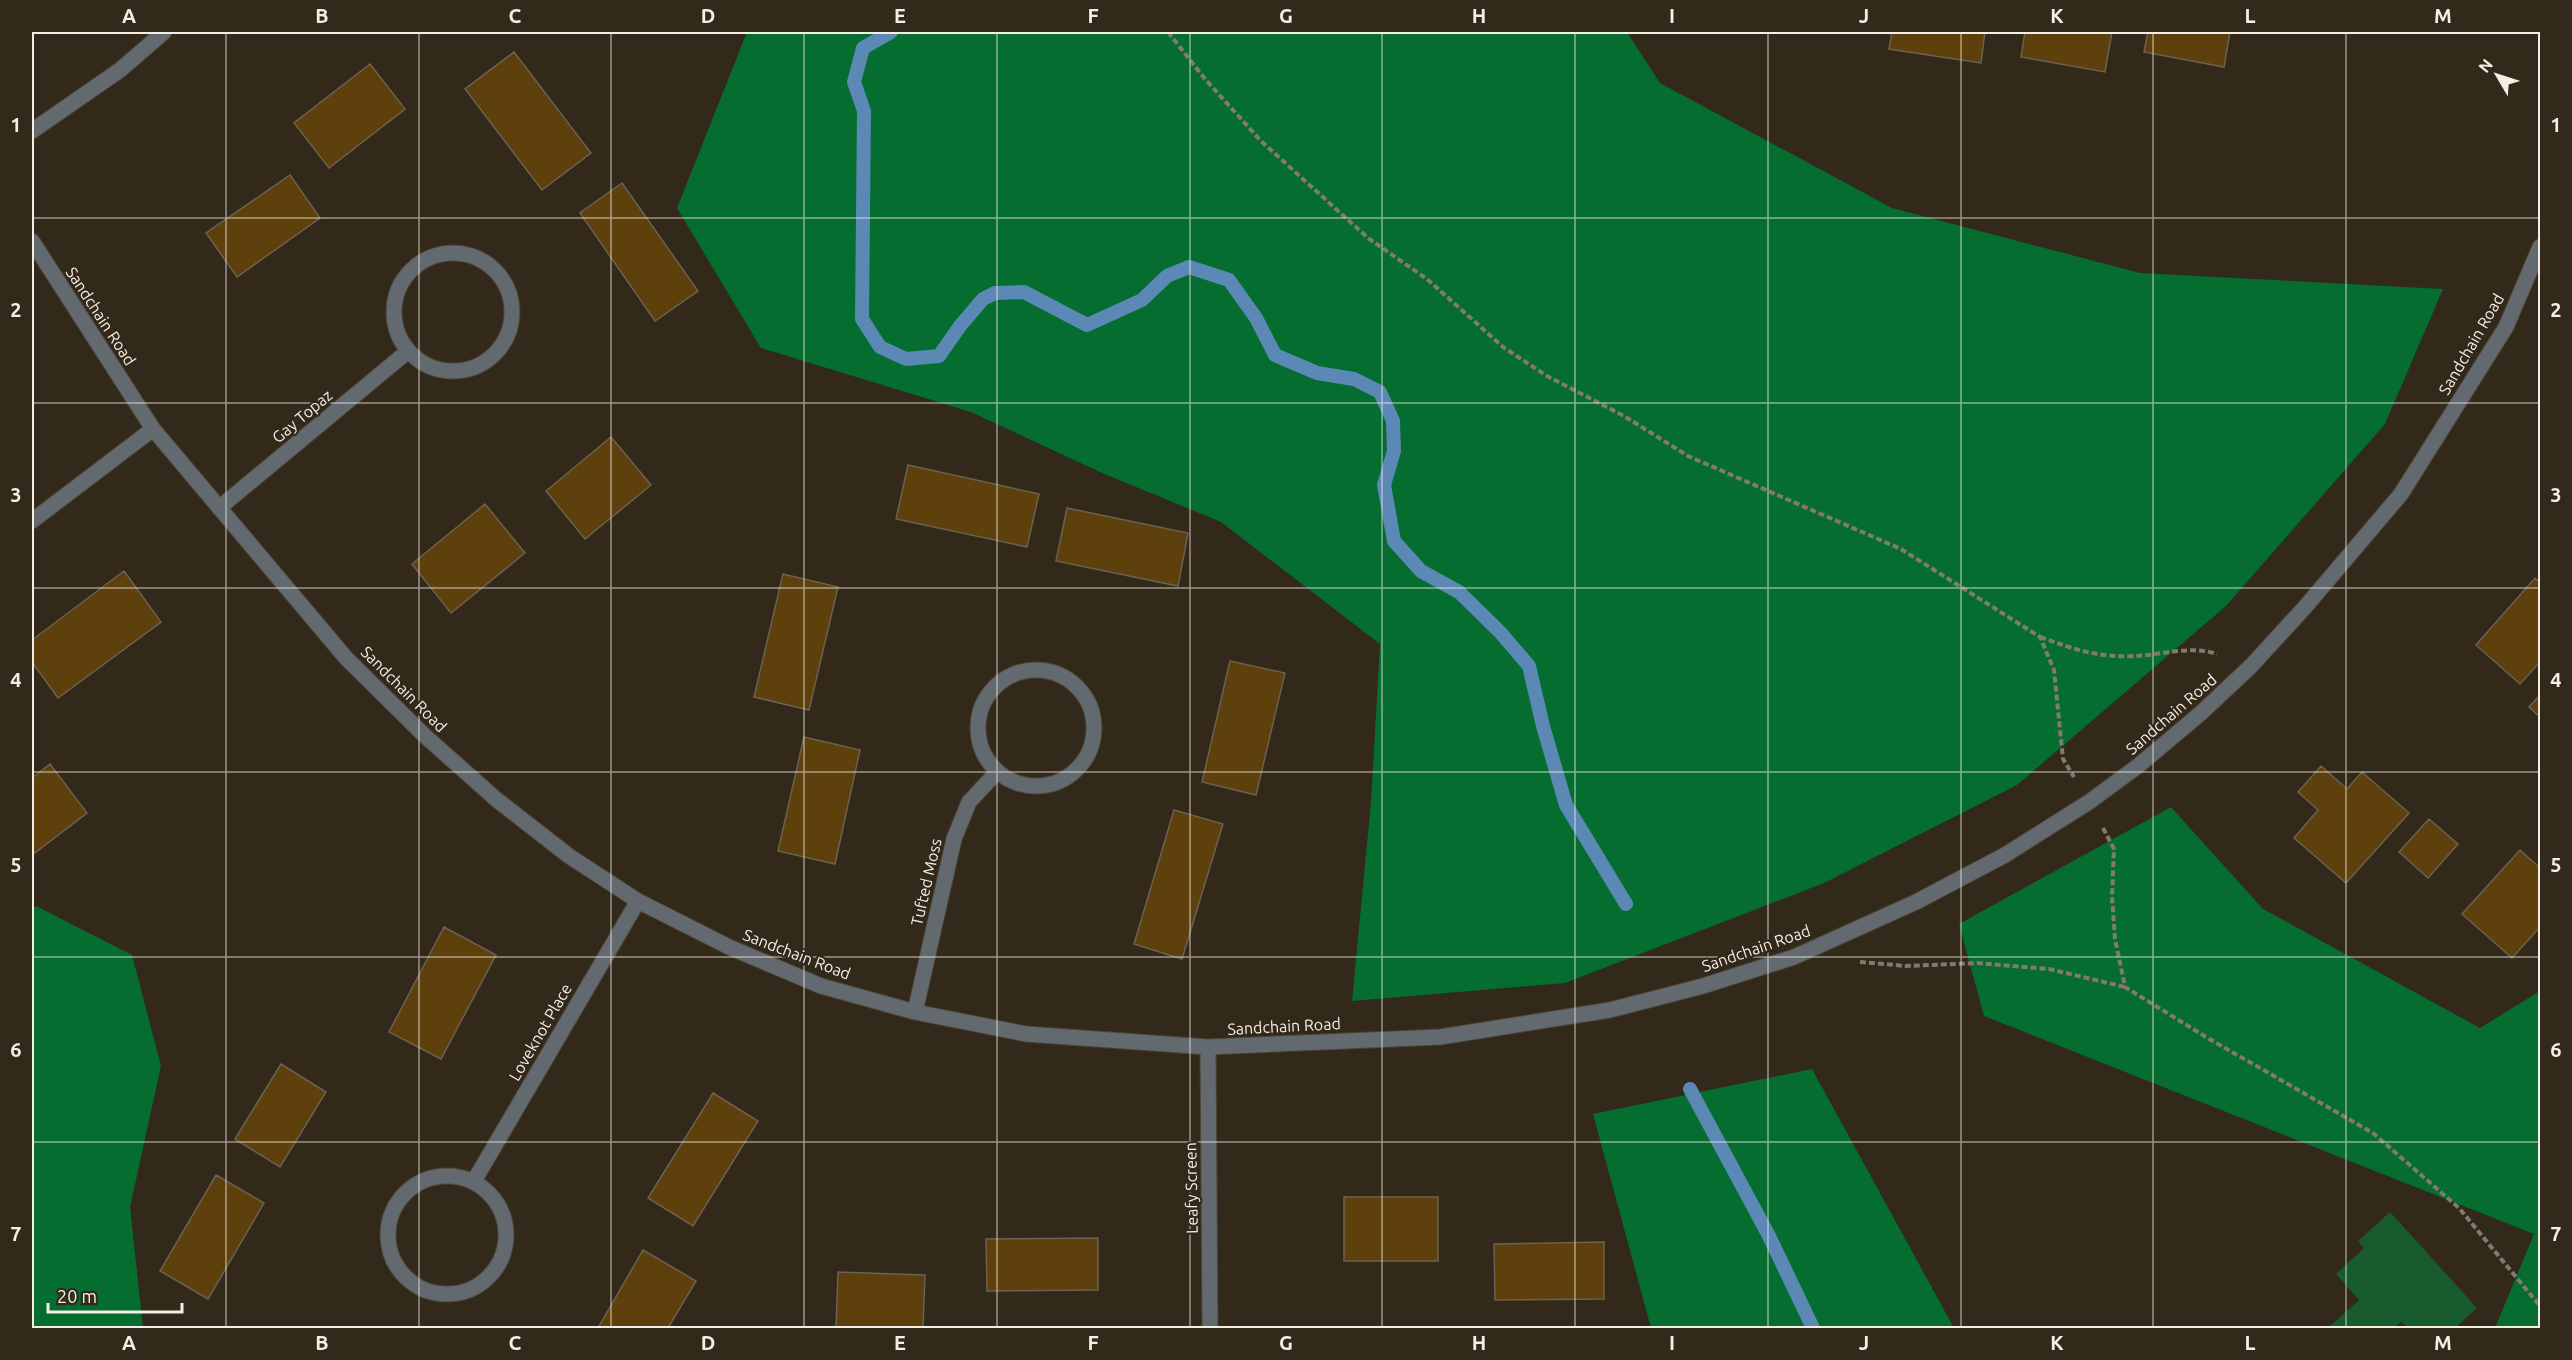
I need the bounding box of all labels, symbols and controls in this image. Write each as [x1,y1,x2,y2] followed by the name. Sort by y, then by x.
[122,4,136,27] text: A
[315,4,329,27] text: B
[509,4,522,27] text: C
[701,4,715,27] text: D
[894,4,906,27] text: E
[1087,4,1099,27] text: F
[1279,4,1293,27] text: G
[1472,4,1486,27] text: H
[1669,4,1675,27] text: I
[1859,4,1869,27] text: J
[2050,4,2064,27] text: K
[2245,4,2256,27] text: L
[2434,4,2452,27] text: M
[2467,45,2527,105] north arrow
[2475,55,2496,76] text: N
[10,113,22,136] text: 1
[2550,113,2562,136] text: 1
[63,264,139,368] street label: Sandchain Road
[2435,290,2507,398] street label: Sandchain Road
[10,298,22,321] text: 2
[2550,298,2562,321] text: 2
[268,386,336,446] street label: Gay Topaz
[10,483,22,506] text: 3
[2550,483,2562,506] text: 3
[358,643,450,735] street label: Sandchain Road
[10,668,22,691] text: 4
[2550,668,2562,691] text: 4
[2122,670,2220,758] street label: Sandchain Road
[907,837,945,927] street label: Tufted Moss
[10,853,22,876] text: 5
[2550,853,2562,876] text: 5
[1699,921,1813,975] street label: Sandchain Road
[741,925,853,983] street label: Sandchain Road
[505,980,575,1084] street label: Loveknot Place
[1227,1014,1341,1038] street label: Sandchain Road
[10,1038,22,1061] text: 6
[2550,1038,2562,1061] text: 6
[1181,1142,1201,1234] street label: Leafy Screen
[10,1222,22,1245] text: 7
[2550,1222,2562,1245] text: 7
[48,1276,182,1314] scale bar
[57,1286,97,1306] text: 20 m
[122,1331,136,1354] text: A
[315,1331,329,1354] text: B
[509,1331,522,1354] text: C
[701,1331,715,1354] text: D
[894,1331,906,1354] text: E
[1087,1331,1099,1354] text: F
[1279,1331,1293,1354] text: G
[1472,1331,1486,1354] text: H
[1669,1331,1675,1354] text: I
[1859,1331,1869,1354] text: J
[2050,1331,2064,1354] text: K
[2245,1331,2256,1354] text: L
[2434,1331,2452,1354] text: M

